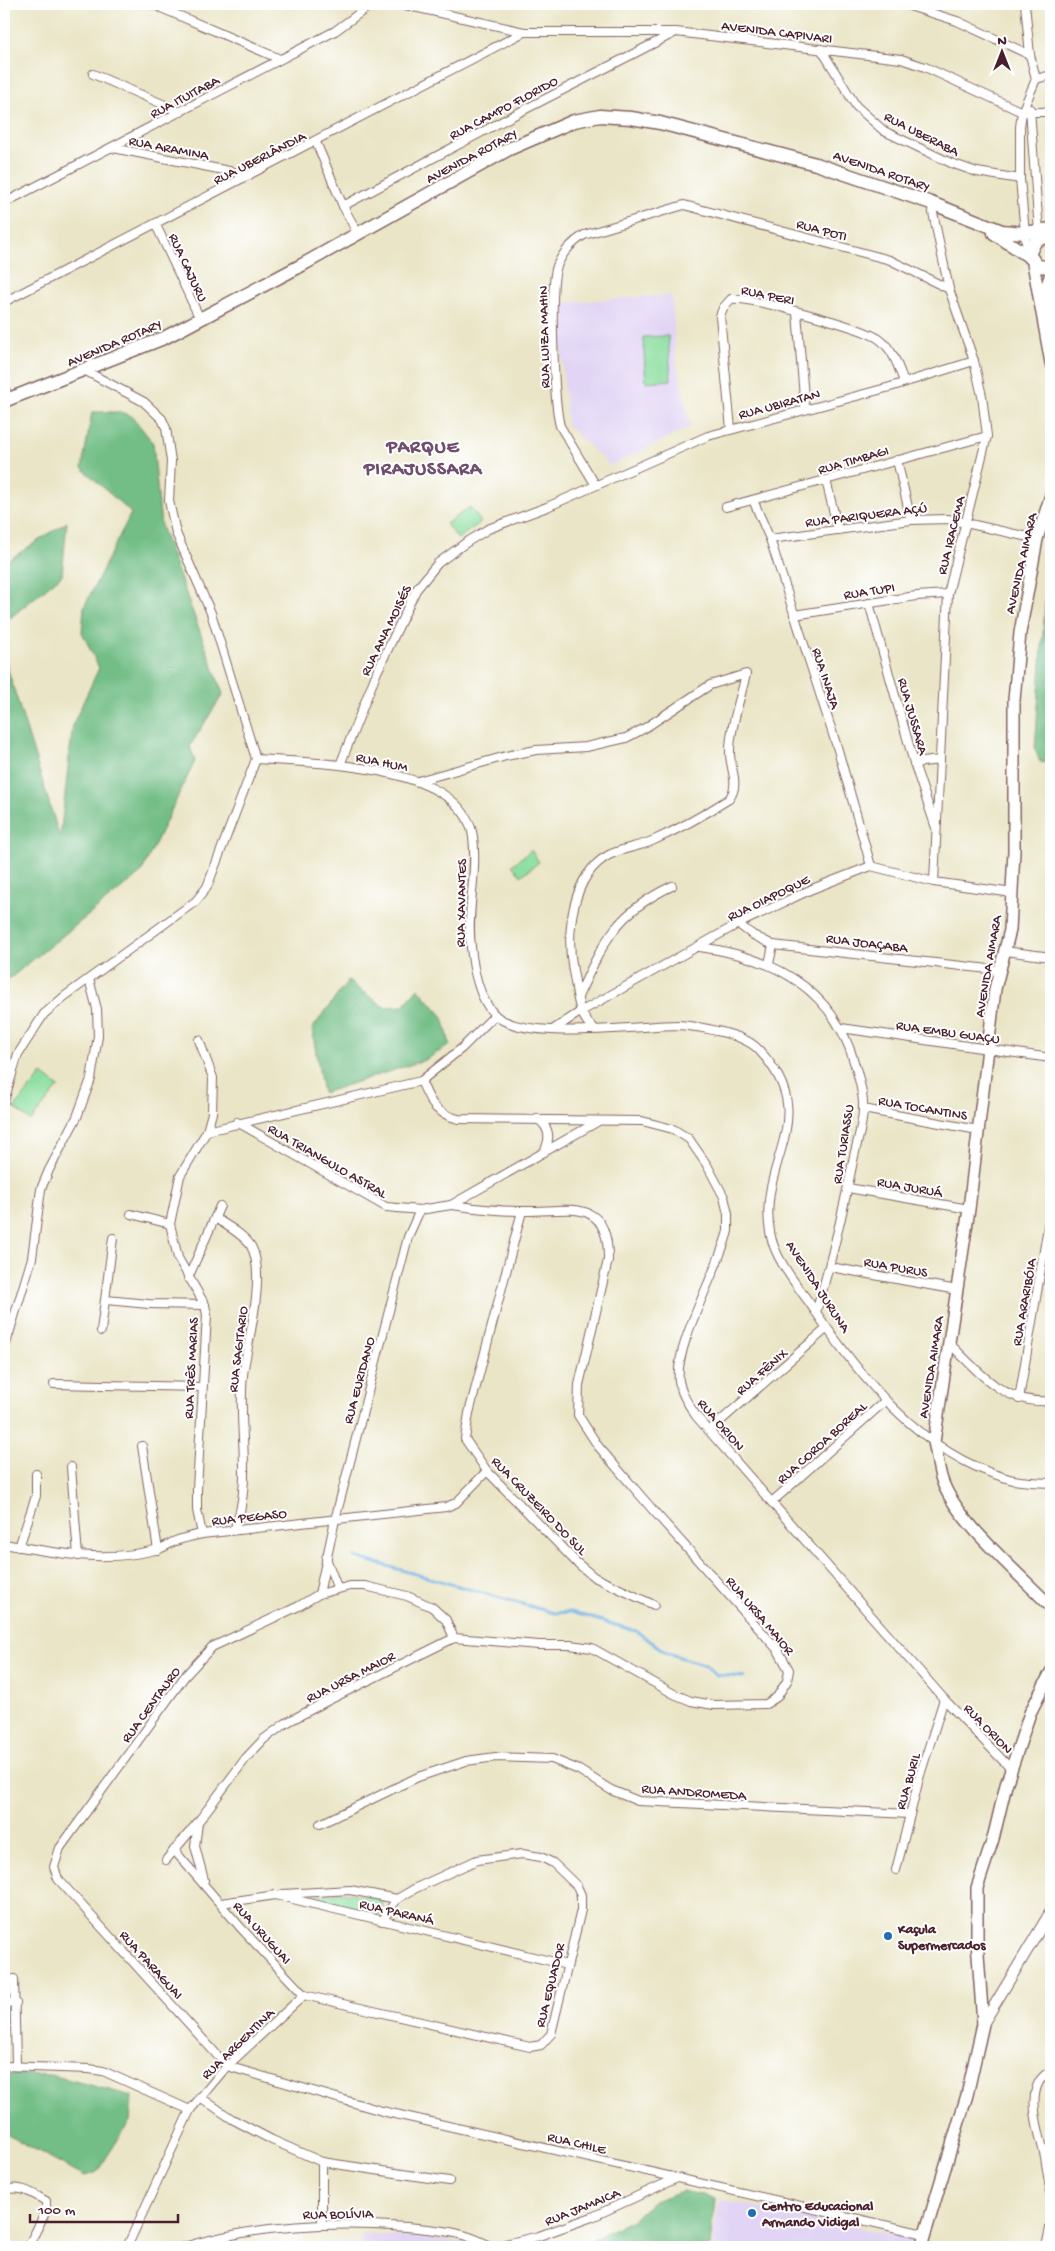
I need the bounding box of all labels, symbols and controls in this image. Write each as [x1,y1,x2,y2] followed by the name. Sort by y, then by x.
[720,18,833,49] street label: AVENIDA CAPIVARI
[978,28,1028,78] north arrow
[997,33,1007,50] text: N
[148,72,223,124] street label: RUA ITUITABA
[447,73,562,145] street label: RUA CAMPO FLORIDO
[880,109,962,162] street label: RUA UBERABA
[423,126,521,188] street label: AVENIDA ROTARY
[211,127,310,190] street label: RUA UBERLÂNDIA
[127,133,211,166] street label: RUA ARAMINA
[831,148,932,197] street label: AVENIDA ROTARY
[794,216,849,246] street label: RUA POTI
[163,231,210,305] street label: RUA CAJURU
[739,283,796,310] street label: RUA PERI
[536,285,555,388] street label: RUA LUIZA MAHIN
[65,317,165,372] street label: AVENIDA ROTARY
[737,386,822,424] street label: RUA UBIRATAN
[363,437,483,482] district label: PARQUE PIRAJUSSARA
[816,443,891,480] street label: RUA TIMBAGI
[934,494,971,577] street label: RUA IRACEMA
[804,501,928,532] street label: RUA PARIQUERA AÇÚ
[1003,511,1042,616] street label: AVENIDA AIMARA
[843,580,896,605] street label: RUA TUPI
[358,582,417,679] street label: RUA ANA MOISÉS
[807,646,843,712] street label: RUA INAJA
[892,676,931,758] street label: RUA JUSSARA
[354,750,409,777] street label: RUA HUM
[453,858,472,947] street label: RUA XAVANTES
[725,871,814,926] street label: RUA OIAPOQUE
[972,913,1007,1019] street label: AVENIDA AIMARA
[825,931,909,958] street label: RUA JOAÇABA
[895,1018,1001,1049] street label: RUA EMBU GUAÇU
[877,1093,969,1126] street label: RUA TOCANTINS
[830,1103,859,1185] street label: RUA TURIASSU
[264,1121,390,1204] street label: RUA TRIANGULO ASTRAL
[876,1174,944,1203] street label: RUA JURUÁ
[781,1238,853,1337] street label: AVENIDA JURUNA
[862,1254,929,1283] street label: RUA PURUS
[1009,1257,1042,1348] street label: RUA ARARIBÓIA
[226,1305,253,1393] street label: RUA SAGITARIO
[916,1314,949,1420] street label: AVENIDA AIMARA
[181,1316,204,1419] street label: RUA TRÊS MARIAS
[341,1335,380,1426] street label: RUA EURIDANO
[733,1345,792,1400] street label: RUA FÊNIX
[693,1396,747,1455] street label: RUA ORION
[774,1398,872,1489] street label: RUA COROA BOREAL
[487,1454,590,1560] street label: RUA CRUZEIRO DO SUL
[211,1506,288,1531] street label: RUA PEGASO
[721,1574,797,1660] street label: RUA URSA MAIOR
[304,1648,399,1708] street label: RUA URSA MAIOR
[119,1664,186,1747] street label: RUA CENTAURO
[959,1701,1015,1759] street label: RUA ORION
[893,1751,926,1812] street label: RUA BURIL
[641,1781,748,1806] street label: RUA ANDROMEDA
[358,1897,436,1930] street label: RUA PARANÁ
[228,1899,294,1969] street label: RUA URUGUAI
[897,1922,986,1955] place label: Kaçula Supermercados
[115,1928,186,2004] street label: RUA PARAGUAI
[882,1930,894,1942] marker: Kaçula Supermercados
[533,1941,570,2030] street label: RUA EQUADOR
[199,2005,279,2084] street label: RUA ARGENTINA
[545,2129,609,2160] street label: RUA CHILE
[543,2185,624,2231] street label: RUA JAMAICA
[30,2191,178,2223] scale bar
[761,2199,873,2232] place label: Centro Educacional Armando Vidigal
[37,2202,76,2220] text: 100 m
[303,2206,374,2225] street label: RUA BOLÍVIA
[746,2207,758,2219] marker: Centro Educacional Armando Vidigal

